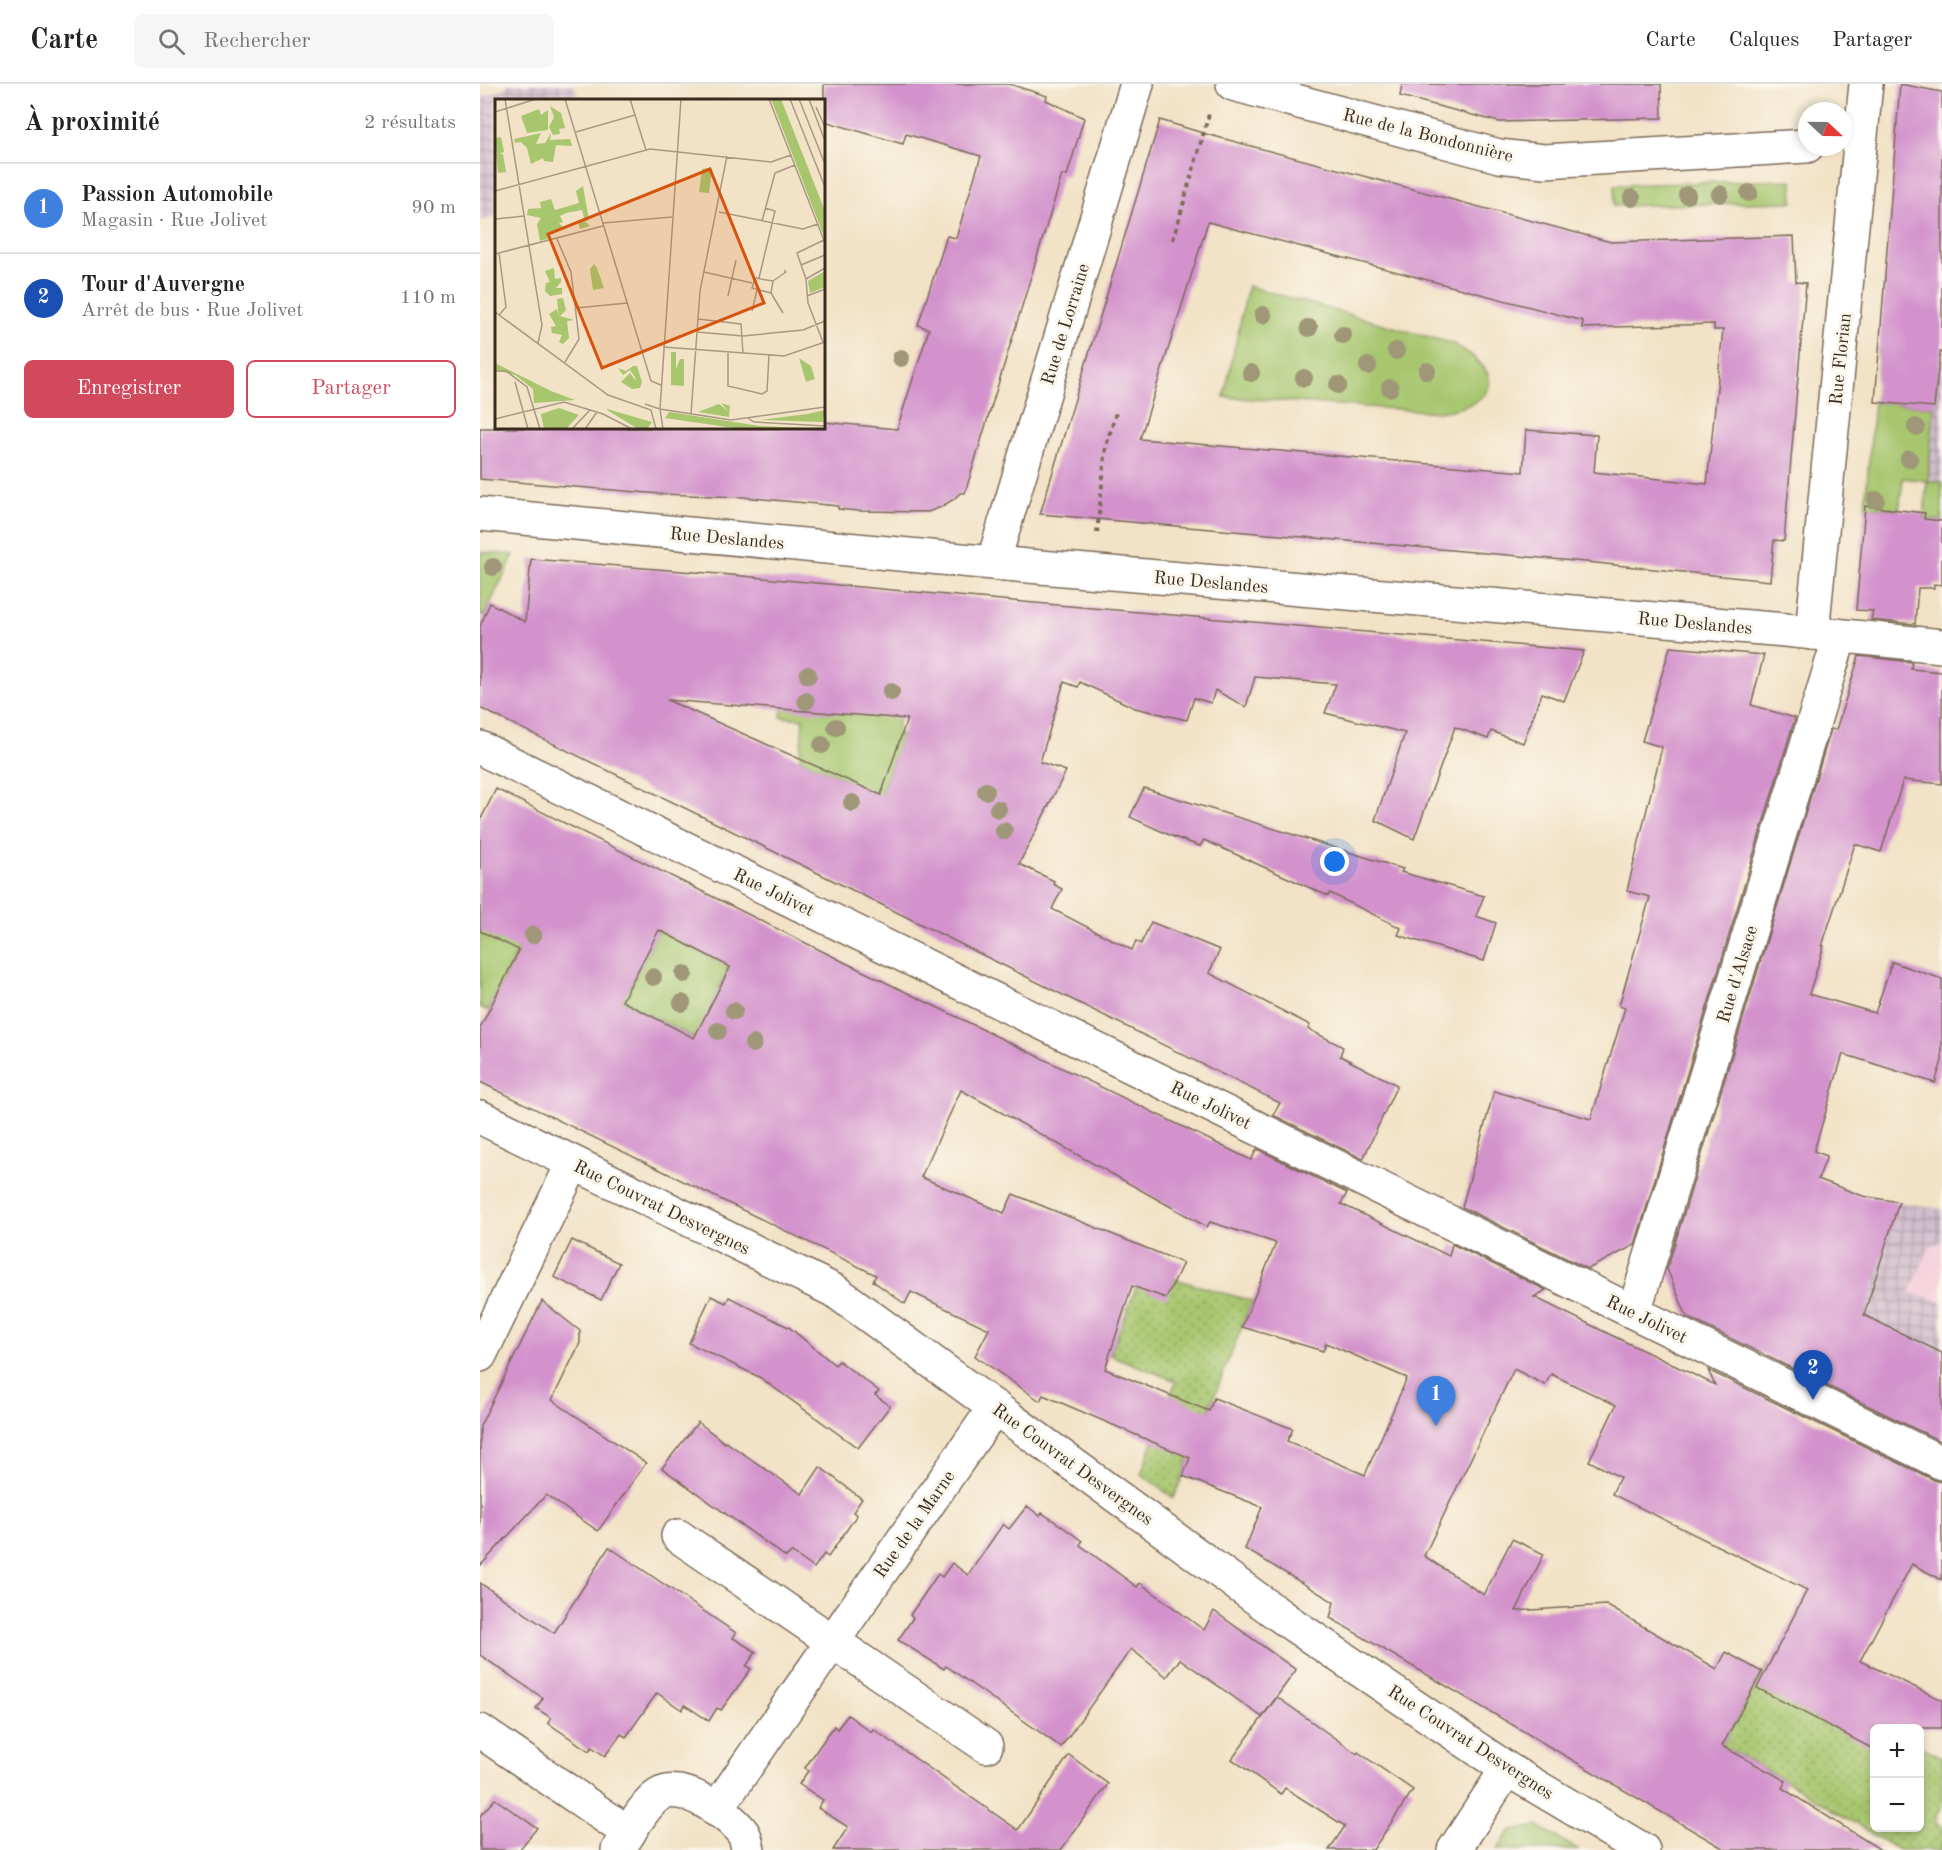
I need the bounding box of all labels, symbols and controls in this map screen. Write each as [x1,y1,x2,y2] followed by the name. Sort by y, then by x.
[134,14,554,68] search box
[155,25,188,58] icon: search
[30,27,98,55] text: Carte
[203,30,311,52] text: Rechercher
[1646,30,1696,51] text: Carte
[1729,30,1799,51] text: Calques
[1832,30,1912,51] text: Partager
[495,99,825,429] inset map
[1798,102,1852,156] north arrow
[1341,106,1515,166] street label: Rue de la Bondonnière
[24,110,160,136] text: À proximité
[364,113,456,133] text: 2 résultats
[81,184,273,206] text: Passion Automobile
[38,198,49,218] text: 1
[411,198,456,218] text: 90 m
[81,211,267,231] text: Magasin · Rue Jolivet
[1039,261,1093,387] street label: Rue de Lorraine
[81,274,245,296] text: Tour d'Auvergne
[38,288,49,308] text: 2
[400,288,456,308] text: 110 m
[81,301,303,321] text: Arrêt de bus · Rue Jolivet
[1827,312,1855,406] street label: Rue Florian
[24,360,234,418] button: Enregistrer
[246,360,456,418] button: Partager
[669,525,785,553] street label: Rue Deslandes
[1153,569,1269,597] street label: Rue Deslandes
[1637,610,1753,638] street label: Rue Deslandes
[1320,847,1349,876] your location
[730,866,817,920] street label: Rue Jolivet
[1715,923,1761,1025] street label: Rue d'Alsace
[1167,1079,1254,1133] street label: Rue Jolivet
[571,1157,753,1258] street label: Rue Couvrat Desvergnes
[1603,1293,1690,1347] street label: Rue Jolivet
[1794,1350,1832,1400] pin: 2
[1416,1376,1456,1426] pin: 1
[989,1401,1156,1529] street label: Rue Couvrat Desvergnes
[871,1468,959,1582] street label: Rue de la Marne
[1384,1683,1557,1803] street label: Rue Couvrat Desvergnes
[1870,1724,1924,1832] map controls
[1870,1724,1924,1778] button: +
[1870,1778,1924,1832] button: −

